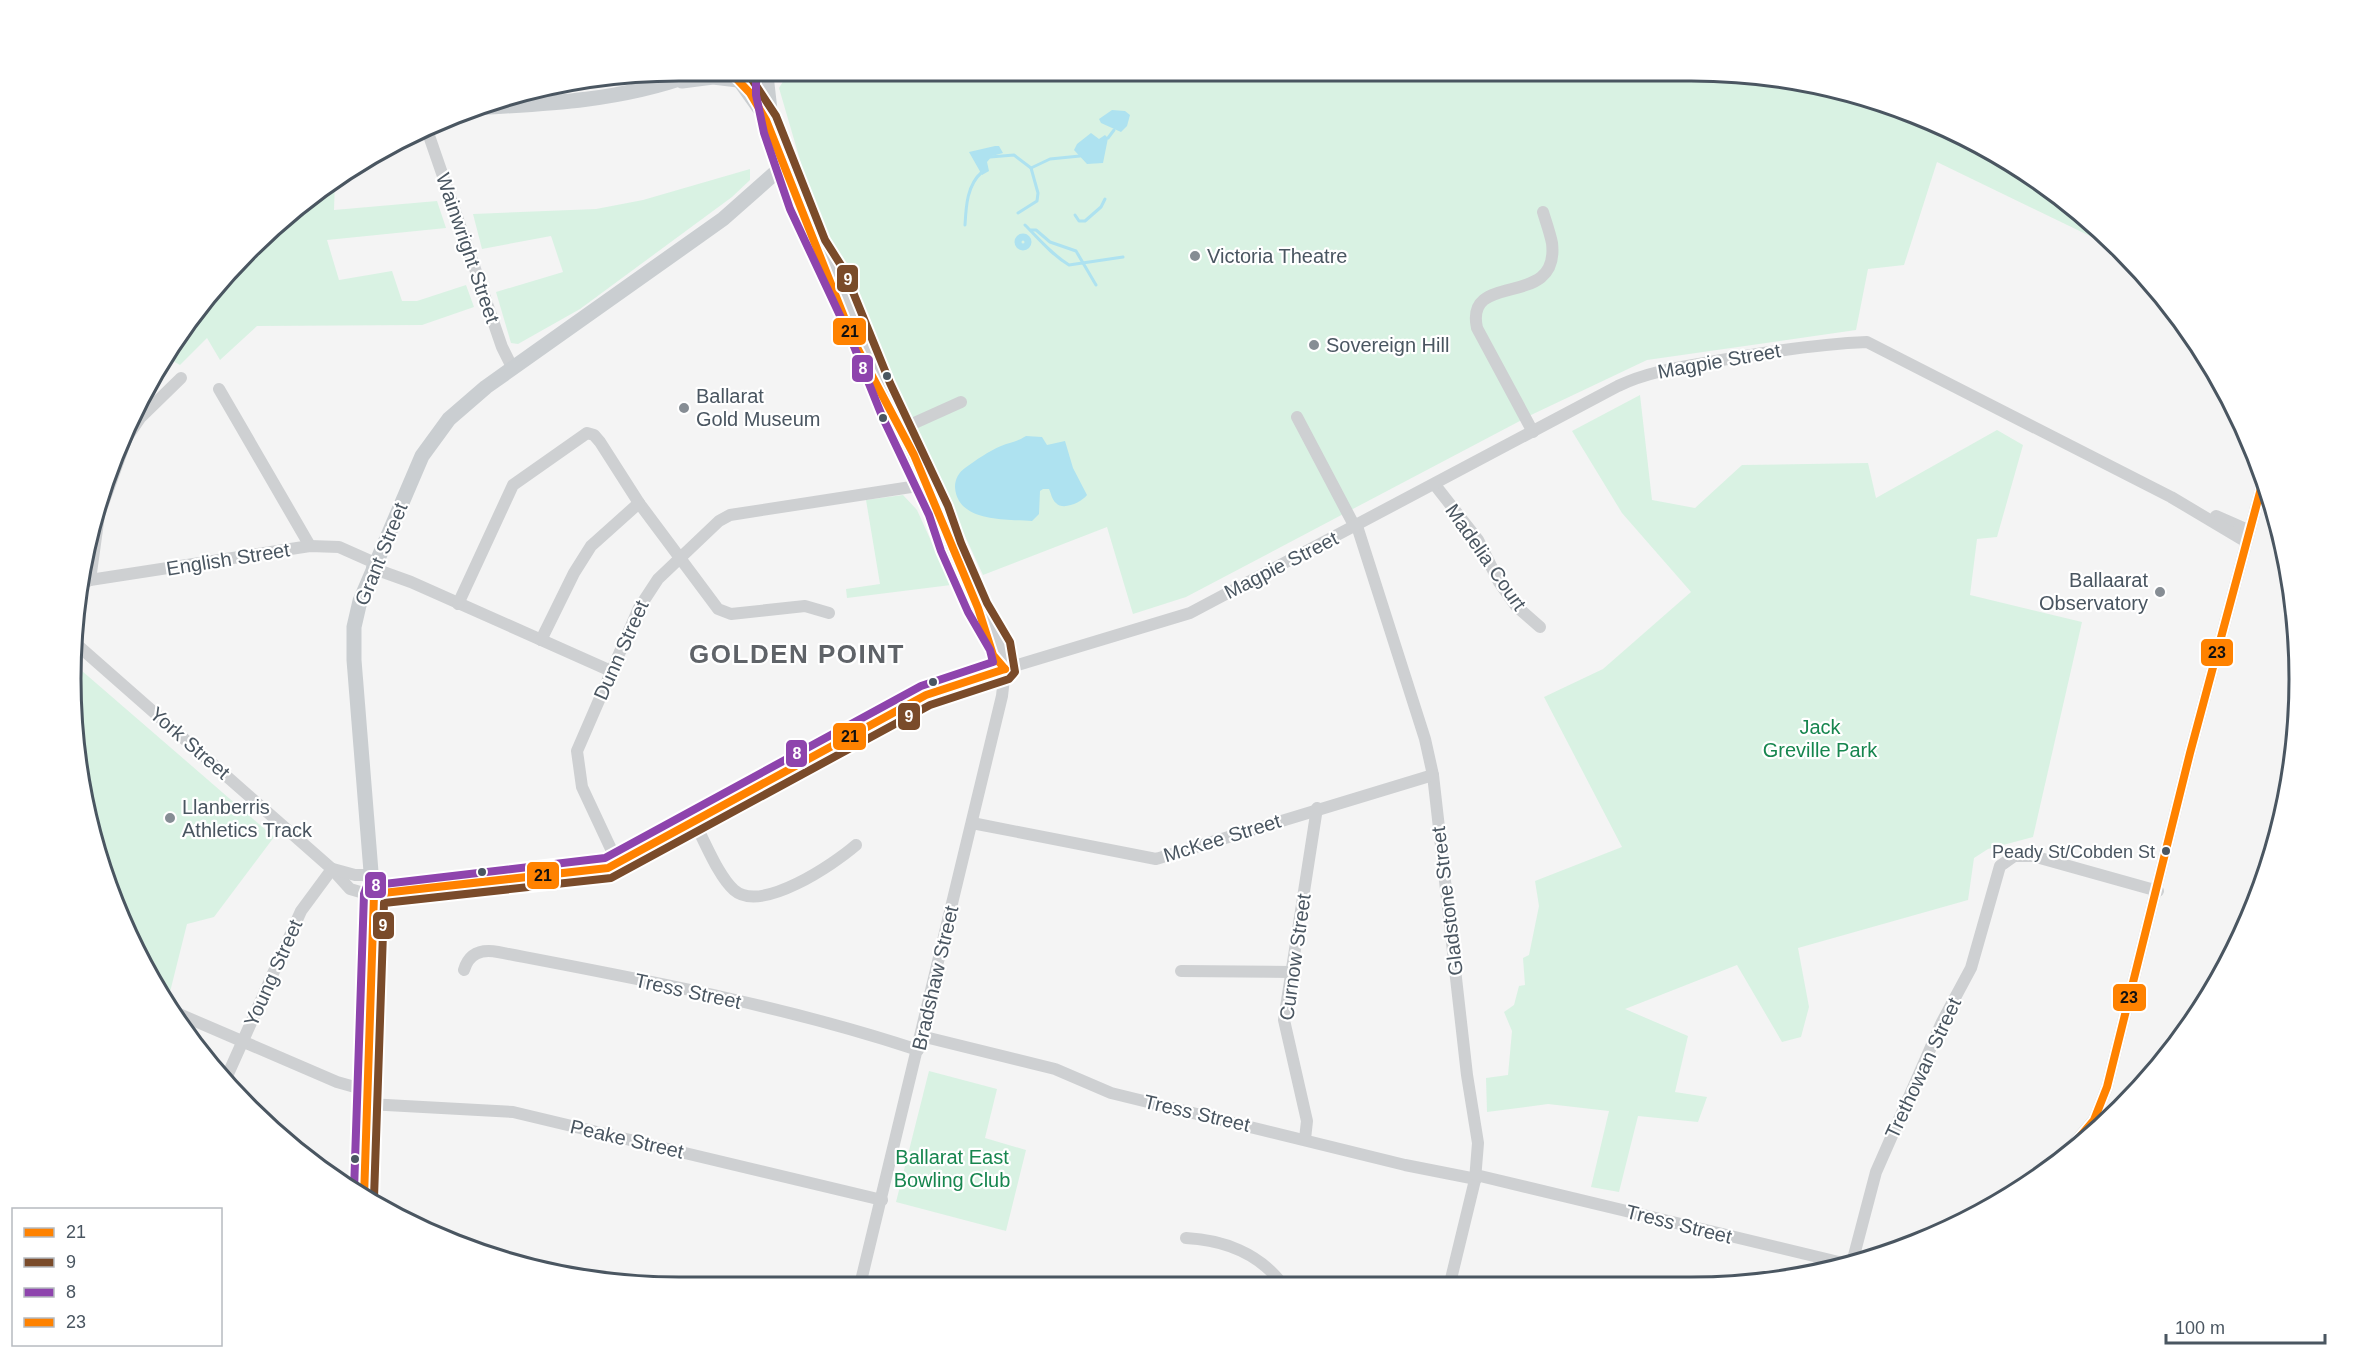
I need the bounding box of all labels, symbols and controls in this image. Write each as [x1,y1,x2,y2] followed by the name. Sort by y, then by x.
[432,170,504,326] street label: Wainwright Street
[1207,245,1347,267] place label: Victoria Theatre
[1188,249,1202,263] marker: Victoria Theatre
[836,264,859,293] line badge: 9
[844,271,853,288] text: 9
[832,317,867,346] line badge: 21
[841,323,859,340] text: 21
[1326,334,1449,356] place label: Sovereign Hill
[1307,338,1321,352] marker: Sovereign Hill
[1656,339,1783,383] street label: Magpie Street
[851,354,874,383] line badge: 8
[859,360,868,377] text: 8
[881,370,893,382] unlabelled marker
[696,385,821,430] place label: Ballarat Gold Museum
[677,401,691,415] marker: Ballarat Gold Museum
[877,412,889,424] unlabelled marker
[350,499,412,609] street label: Grant Street
[1441,500,1531,615] street label: Madelia Court
[1221,527,1342,603] street label: Magpie Street
[165,538,292,580] street label: English Street
[2039,569,2148,614] place label: Ballaarat Observatory
[2153,585,2167,599] marker: Ballaarat Observatory
[589,596,653,703] street label: Dunn Street
[2200,638,2234,667] line badge: 23
[689,639,905,669] district label: GOLDEN POINT
[2208,644,2226,661] text: 23
[927,676,939,688] unlabelled marker
[146,702,235,784] street label: York Street
[897,702,921,731] line badge: 9
[905,708,914,725] text: 9
[1763,716,1878,761] park label: Jack Greville Park
[832,722,867,751] line badge: 21
[841,728,859,745] text: 21
[785,739,808,768] line badge: 8
[793,745,802,762] text: 8
[182,796,313,841] place label: Llanberris Athletics Track
[1161,810,1284,866] street label: McKee Street
[163,811,177,825] marker: Llanberris Athletics Track
[1427,825,1467,977] street label: Gladstone Street
[1992,842,2155,862] place label: Peady St/Cobden St
[2160,845,2172,857] marker: Peady St/Cobden St
[526,861,560,890] line badge: 21
[476,866,488,878] unlabelled marker
[534,867,552,884] text: 21
[364,871,387,899] line badge: 8
[372,877,381,894] text: 8
[1275,892,1315,1022] street label: Curnow Street
[908,903,962,1053] street label: Bradshaw Street
[372,911,395,940] line badge: 9
[240,916,307,1030] street label: Young Street
[379,917,388,934] text: 9
[633,969,744,1013] street label: Tress Street
[2112,983,2147,1012] line badge: 23
[2120,989,2138,1006] text: 23
[1881,994,1965,1142] street label: Trethowan Street
[1142,1090,1253,1136] street label: Tress Street
[568,1115,686,1163] street label: Peake Street
[894,1146,1010,1191] park label: Ballarat East Bowling Club
[349,1153,361,1165] unlabelled marker
[1624,1200,1735,1248] street label: Tress Street
[12,1208,222,1346] legend
[66,1222,86,1242] text: 21
[66,1252,76,1272] text: 9
[66,1282,76,1302] text: 8
[2166,1307,2325,1345] scale bar
[66,1312,86,1332] text: 23
[2175,1318,2225,1338] text: 100 m

